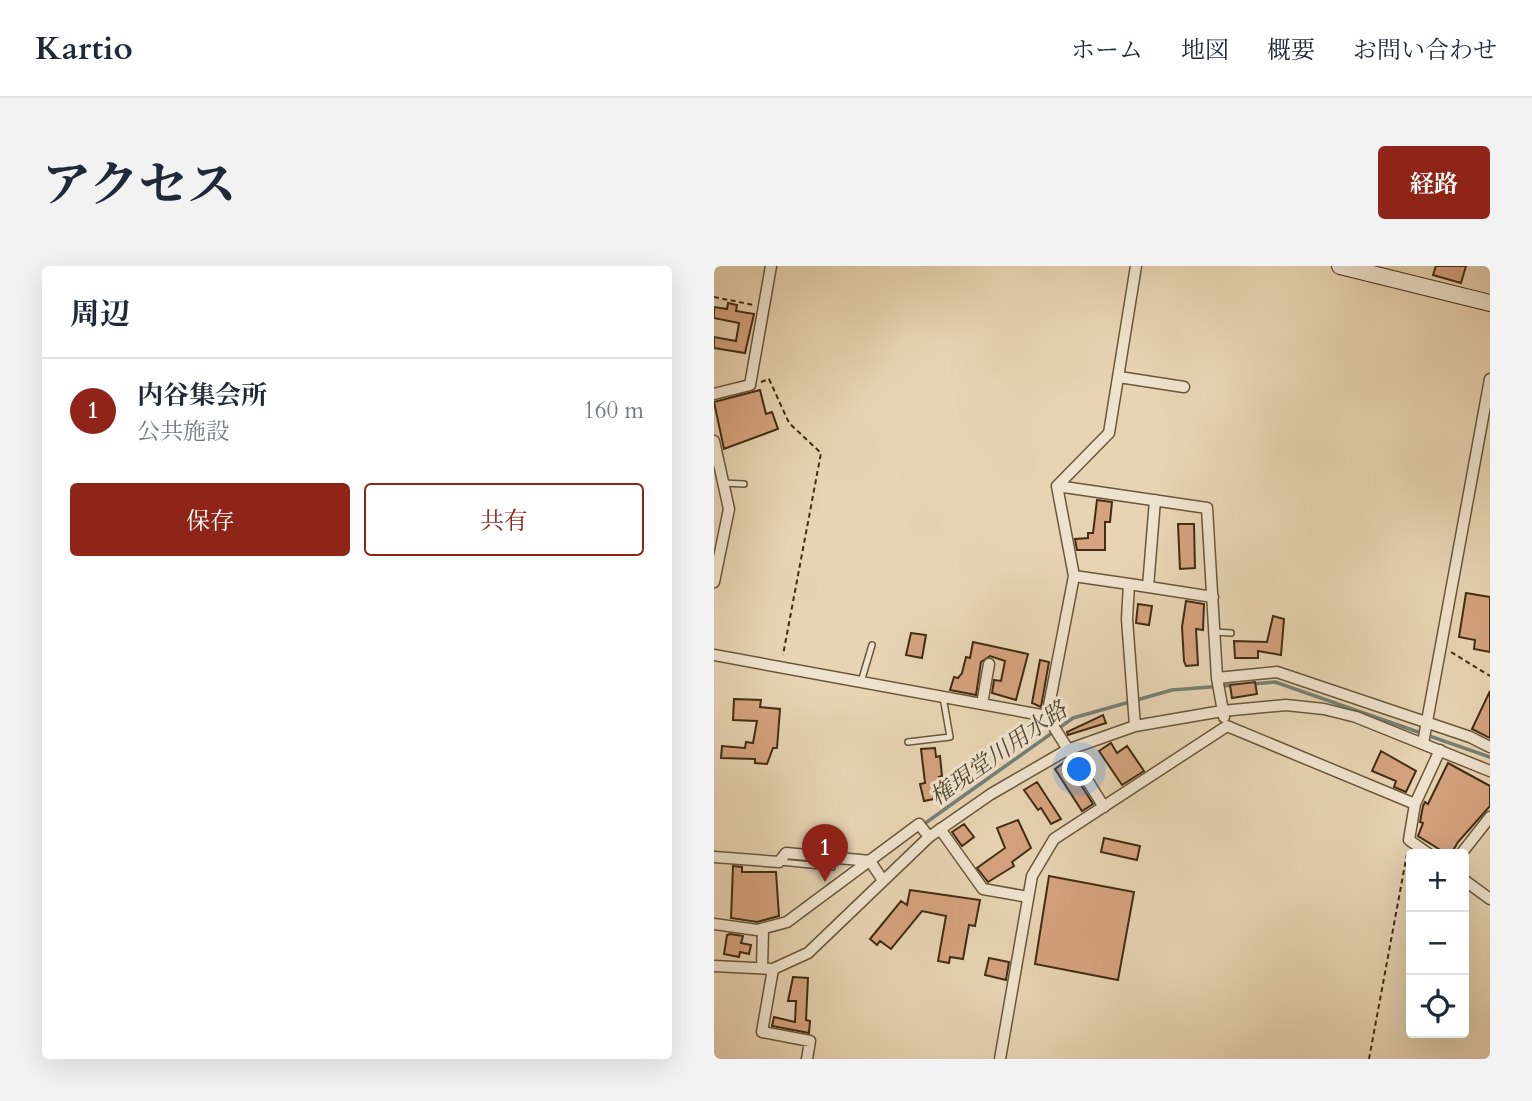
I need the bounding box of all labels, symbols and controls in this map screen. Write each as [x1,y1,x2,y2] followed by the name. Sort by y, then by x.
[35,26,133,71] text: Kartio
[1071,34,1143,67] text: ホーム
[1181,34,1229,67] text: 地図
[1267,34,1315,67] text: 概要
[1353,34,1497,67] text: お問い合わせ
[1378,146,1490,219] button: 経路
[42,152,237,219] text: アクセス
[70,294,130,335] text: 周辺
[137,378,267,413] text: 内谷集会所
[87,395,99,426] text: 1
[583,395,644,426] text: 160 m
[137,416,229,447] text: 公共施設
[70,483,350,556] button: 保存
[364,483,644,556] button: 共有
[923,693,1075,812] water label: 権現堂川用水路
[1062,752,1096,786] your location
[802,824,848,882] pin: 1
[1406,849,1469,1038] map controls
[1406,849,1469,912] button: +
[1406,912,1469,975] button: −
[1406,975,1469,1038] button: locate

